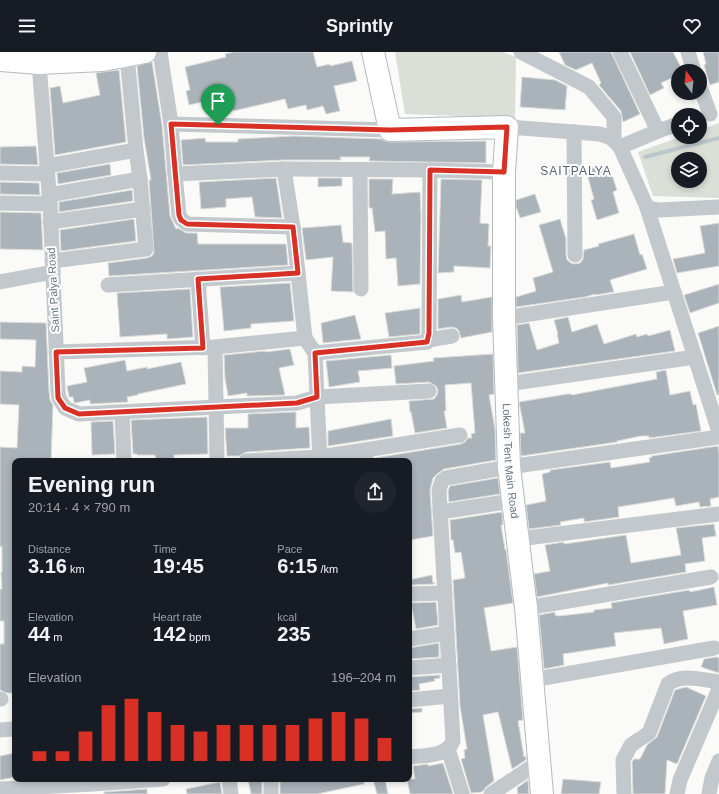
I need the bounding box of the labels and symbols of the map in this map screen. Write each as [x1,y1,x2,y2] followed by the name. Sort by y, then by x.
[671,64,707,100] north arrow
[201,84,235,125] pin
[540,164,612,178] district label: SAITPALYA
[45,247,61,333] street label: Saint Palya Road
[501,403,521,519] street label: Lokesh Tent Main Road

